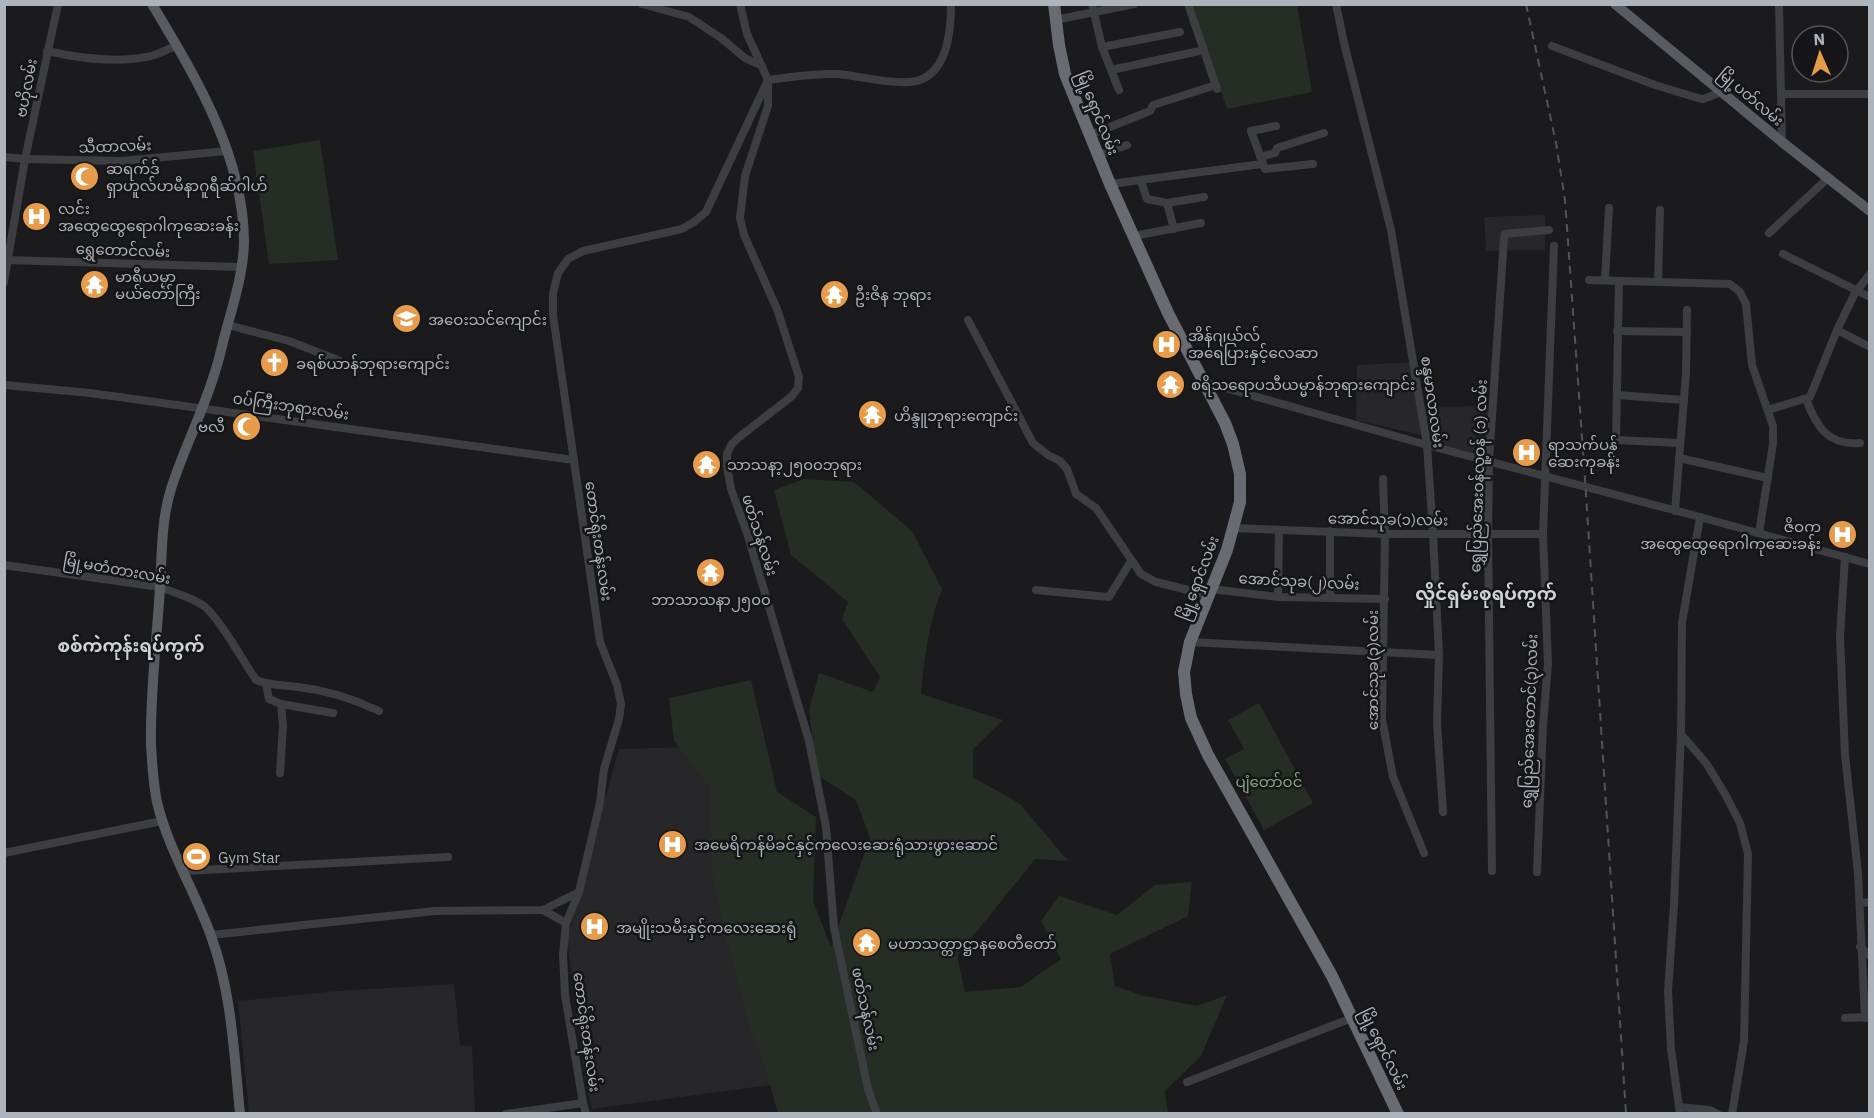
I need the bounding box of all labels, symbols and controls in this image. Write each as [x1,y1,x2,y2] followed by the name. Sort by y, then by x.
[1790,24,1850,84] north arrow
[1813,29,1826,49] text: N
[11,57,44,119] street label: ဗဟိုလမ်း
[1712,64,1788,132] street label: မြို့ပတ်လမ်း
[1070,68,1123,159] street label: မြို့ရှောင်လမ်း
[78,135,152,157] street label: သီထာလမ်း
[106,159,267,198] place label: ဆရက်ဒ် ရှာဟူလ်ဟမီနာဂူရီဆ်ဂါဟ်
[69,161,101,193] mosque icon: ဆရက်ဒ် ရှာဟူလ်ဟမီနာဂူရီဆ်ဂါဟ်
[58,199,239,238] place label: လင်း အထွေထွေရောဂါကုဆေးခန်း
[21,201,53,233] hospital icon: လင်း အထွေထွေရောဂါကုဆေးခန်း
[75,239,171,264] street label: ရွှေတောင်လမ်း
[115,267,200,306] place label: မာရီယမ္မာ မယ်တော်ကြီး
[78,269,110,301] temple icon: မာရီယမ္မာ မယ်တော်ကြီး
[818,278,850,310] temple icon: ဦးဇိန ဘုရား
[855,285,932,307] place label: ဦးဇိန ဘုရား
[391,303,423,335] school or university icon: အဝေးသင်ကျောင်း
[428,310,547,332] place label: အဝေးသင်ကျောင်း
[1188,326,1318,365] place label: အိန်ဂျယ်လ် အရေပြားနှင့်လေဆာ
[1151,328,1183,360] hospital icon: အိန်ဂျယ်လ် အရေပြားနှင့်လေဆာ
[259,347,291,379] church icon: ခရစ်ယာန်ဘုရားကျောင်း
[296,354,450,376] place label: ခရစ်ယာန်ဘုရားကျောင်း
[1414,355,1449,450] street label: စန္ဒမာလာလမ်း
[1154,368,1186,400] temple icon: စရိသရောပသီယမ္မာန်ဘုရားကျောင်း
[1191,375,1415,397] place label: စရိသရောပသီယမ္မာန်ဘုရားကျောင်း
[1465,379,1494,573] street label: ရွှေပြည်အေးဝန်လူ့ဝန် (၁) လမ်း
[231,388,350,427] street label: ဝပ်ကြီးဘုရားလမ်း
[857,399,889,431] temple icon: ဟိန္ဒူဘုရားကျောင်း
[894,406,1018,428] place label: ဟိန္ဒူဘုရားကျောင်း
[230,410,262,442] mosque icon: ဗလီ
[198,417,225,436] place label: ဗလီ
[1548,435,1620,474] place label: ရာသက်ပန် ဆေးကုခန်း
[1511,437,1543,469] hospital icon: ရာသက်ပန် ဆေးကုခန်း
[690,448,722,480] temple icon: သာသနာ့၂၅၀၀ဘုရား
[727,455,862,477] place label: သာသနာ့၂၅၀၀ဘုရား
[578,480,617,603] street label: တောင်ရိုးတန်းလမ်း
[735,492,782,579] street label: ဖတ်သန်လမ်း
[1328,508,1448,533] street label: အောင်သုခ(၁)လမ်း
[1640,517,1821,556] place label: ဇိဝက အထွေထွေရောဂါကုဆေးခန်း
[1826,519,1858,551] hospital icon: ဇိဝက အထွေထွေရောဂါကုဆေးခန်း
[1173,533,1226,624] street label: မြို့ရှောင်လမ်း
[61,550,172,591] street label: မြို့မတံတားလမ်း
[695,556,727,588] temple icon: ဘာသာသနာ၂၅၀၀
[1238,568,1360,597] street label: အောင်သုခ(၂)လမ်း
[1415,582,1557,608] district label: လှိုင်ရှမ်းစုရပ်ကွက်
[651,590,771,612] place label: ဘာသာသနာ၂၅၀၀
[1363,610,1385,730] street label: အောင်သုခ(၃)လမ်း
[1516,633,1545,809] street label: ရွှေပြည်အေးတောင်(၃)လမ်း
[57,634,205,660] district label: စစ်ကဲကုန်းရပ်ကွက်
[1236,772,1302,794] park label: ပျံတော်ဝင်
[657,828,689,860] hospital icon: အမေရိကန်မိခင်နှင့်ကလေးဆေးရုံသားဖွားဆောင်
[694,835,998,857] place label: အမေရိကန်မိခင်နှင့်ကလေးဆေးရုံသားဖွားဆောင်
[181,841,213,873] sports icon: Gym Star
[218,848,281,867] place label: Gym Star
[579,911,611,943] hospital icon: အမျိုးသမီးနှင့်ကလေးဆေးရုံ
[616,918,796,940] place label: အမျိုးသမီးနှင့်ကလေးဆေးရုံ
[851,927,883,959] temple icon: မဟာသတ္တာဋ္ဌာနစေတီတော်
[888,934,1057,956] place label: မဟာသတ္တာဋ္ဌာနစေတီတော်
[845,966,884,1053] street label: ဖတ်သန်လမ်း
[566,971,605,1094] street label: တောင်ရိုးတန်းလမ်း
[1353,1005,1412,1094] street label: မြို့ရှောင်လမ်း

